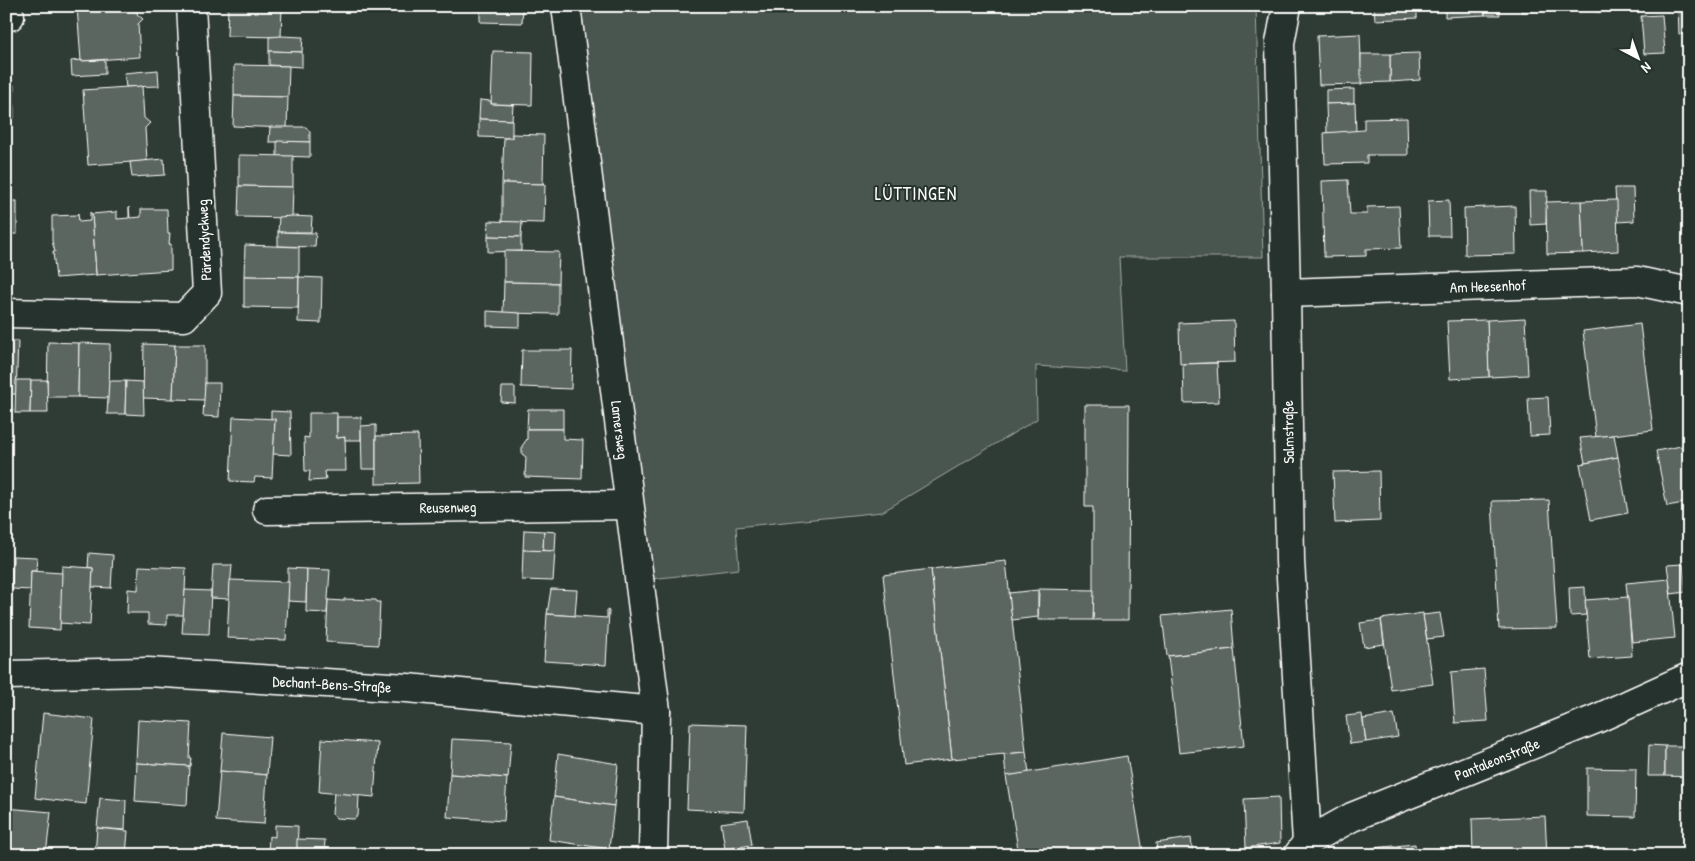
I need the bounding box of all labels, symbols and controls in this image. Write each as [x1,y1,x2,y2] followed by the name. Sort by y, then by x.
[1612,32,1662,82] north arrow
[1637,59,1656,78] text: N
[875,181,957,206] district label: LÜTTINGEN
[191,199,217,281] street label: Pärdendyckweg
[1450,274,1527,298] street label: Am Heesenhof
[606,400,634,461] street label: Lamersweg
[1277,400,1299,464] street label: Salmstraße
[419,496,477,518] street label: Reusenweg
[272,670,392,698] street label: Dechant-Bens-Straße
[1451,732,1543,786] street label: Pantaleonstraße

